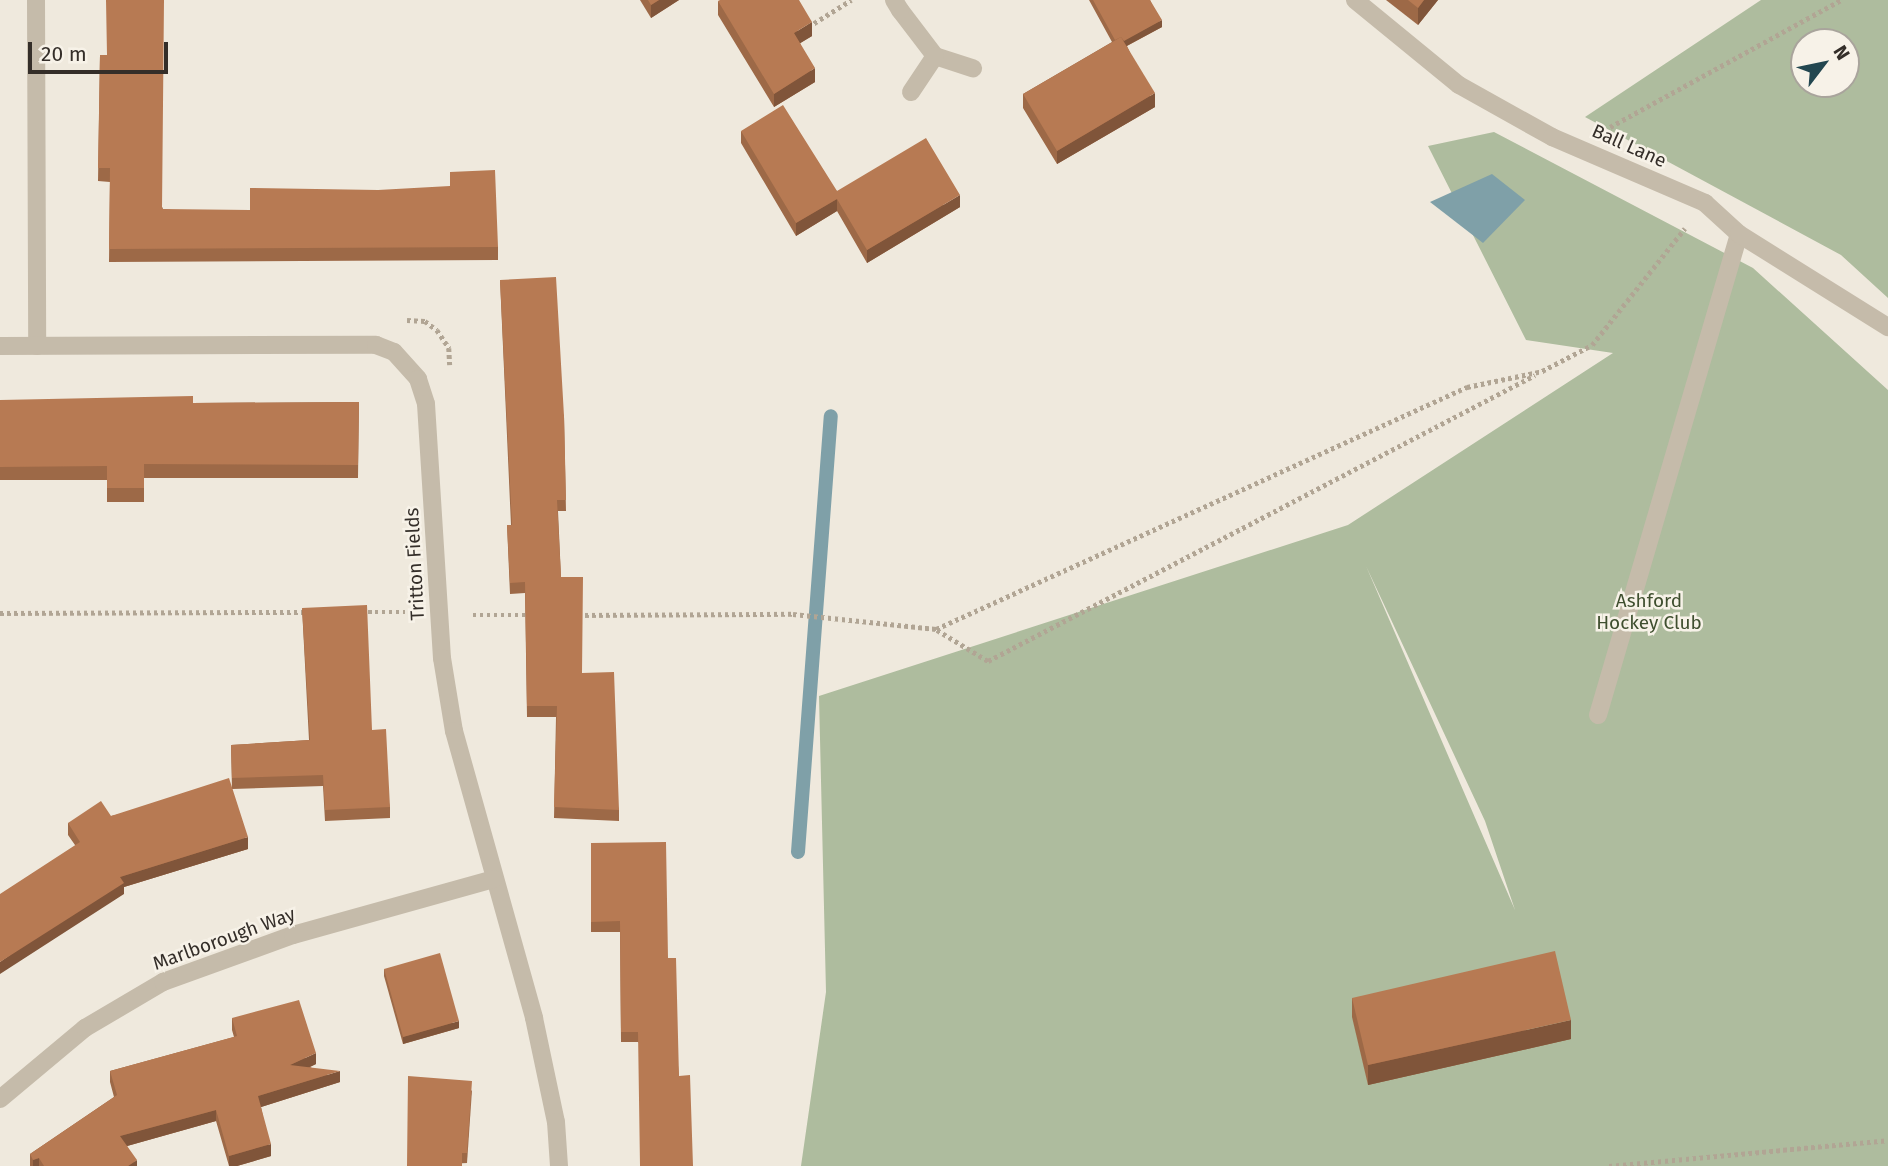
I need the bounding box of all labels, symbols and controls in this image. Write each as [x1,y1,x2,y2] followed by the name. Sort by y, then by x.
[32,28,172,72] scale bar
[1790,28,1860,98] north arrow
[41,41,87,67] text: 20 m
[1828,41,1855,64] text: N
[1588,120,1670,172] street label: Ball Lane
[401,507,429,621] street label: Tritton Fields
[1596,590,1702,634] park label: Ashford Hockey Club
[150,903,298,975] street label: Marlborough Way

